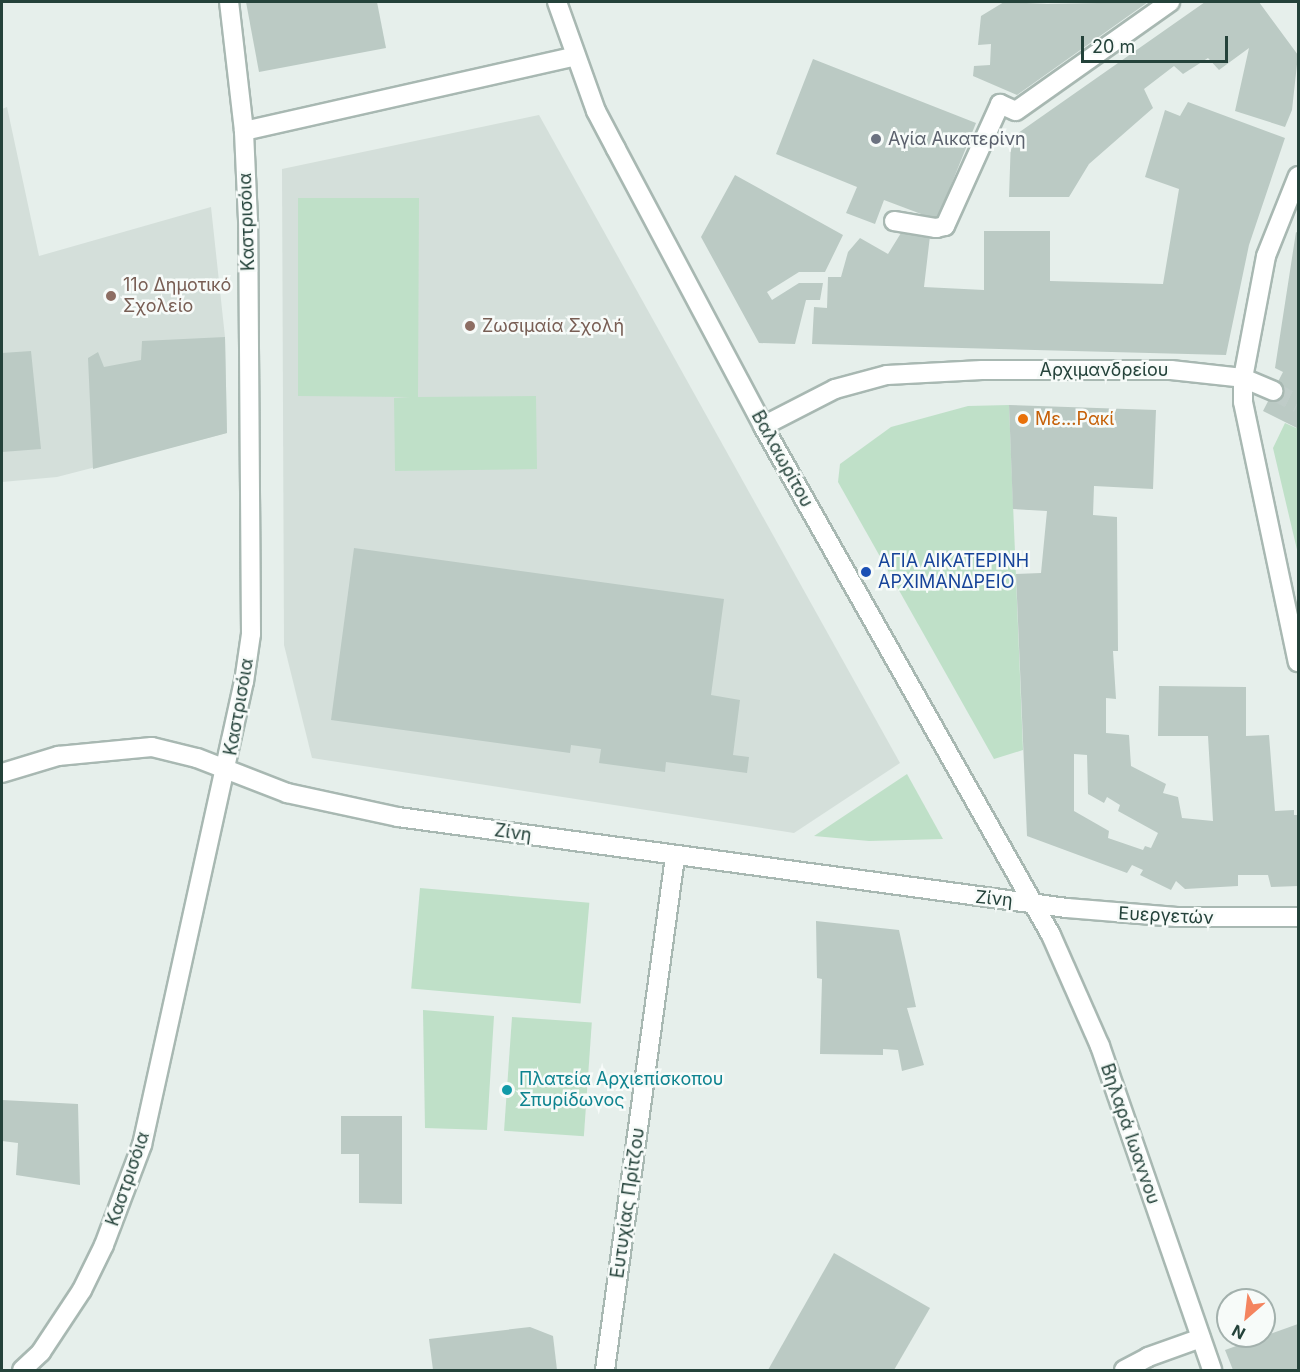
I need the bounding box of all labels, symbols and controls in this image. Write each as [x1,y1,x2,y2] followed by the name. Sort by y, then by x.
[1084,24,1231,62] scale bar
[1092,36,1135,57] text: 20 m
[888,128,1026,150] place label: Αγία Αικατερίνη
[869,132,883,146] marker: Αγία Αικατερίνη
[234,173,260,271] street label: Καστρισόια
[123,275,231,318] place label: 11ο Δημοτικό Σχολείο
[104,289,118,303] marker: 11ο Δημοτικό Σχολείο
[482,315,624,337] place label: Ζωσιμαία Σχολή
[463,319,477,333] marker: Ζωσιμαία Σχολή
[1040,359,1168,381] street label: Αρχιμανδρείου
[747,407,817,511] street label: Βαλαωρίτου
[1035,408,1114,430] place label: Με...Ρακί
[1016,412,1030,426] marker: Με...Ρακί
[878,551,1029,594] place label: ΑΓΙΑ ΑΙΚΑΤΕΡΙΝΗ ΑΡΧΙΜΑΝΔΡΕΙΟ
[859,565,873,579] marker: ΑΓΙΑ ΑΙΚΑΤΕΡΙΝΗ ΑΡΧΙΜΑΝΔΡΕΙΟ
[220,657,258,757] street label: Καστρισόια
[493,820,533,846] street label: Ζίνη
[974,886,1014,912] street label: Ζίνη
[1118,903,1214,929] street label: Ευεργετών
[1096,1061,1164,1207] street label: Βηλαρά Ιωαννου
[519,1069,723,1112] place label: Πλατεία Αρχιεπίσκοπου Σπυρίδωνος
[500,1083,514,1097] marker: Πλατεία Αρχιεπίσκοπου Σπυρίδωνος
[607,1126,649,1280] street label: Ευτυχίας Πρίτζου
[102,1129,154,1229] street label: Καστρισόια
[1216,1288,1276,1348] north arrow
[1228,1320,1249,1344] text: N

